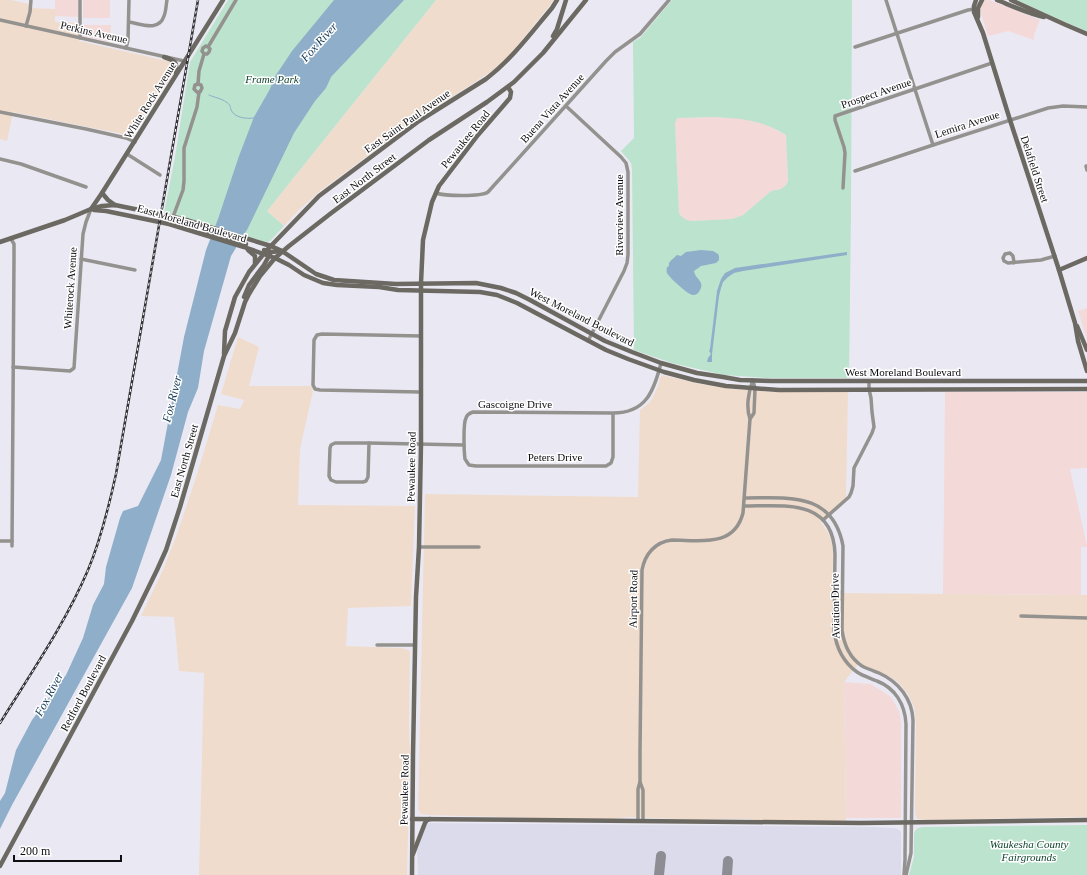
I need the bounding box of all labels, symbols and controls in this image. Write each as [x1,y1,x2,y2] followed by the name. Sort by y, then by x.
[59,18,129,46] street label: Perkins Avenue
[297,19,340,65] water label: Fox River
[121,59,179,141] street label: White Rock Avenue
[518,71,586,145] street label: Buena Vista Avenue
[244,73,300,85] park label: Frame Park
[839,75,913,111] street label: Prospect Avenue
[362,87,452,155] street label: East Saint Paul Avenue
[438,107,492,170] street label: Pewaukee Road
[933,108,1001,140] street label: Lemira Avenue
[1019,134,1051,204] street label: Delafield Street
[330,150,398,206] street label: East North Street
[613,174,625,256] street label: Riverview Avenue
[136,202,248,244] street label: East Moreland Boulevard
[61,247,79,329] street label: Whiterock Avenue
[528,285,637,349] street label: West Moreland Boulevard
[845,366,961,378] street label: West Moreland Boulevard
[159,374,185,425] water label: Fox River
[478,398,552,410] street label: Gascoigne Drive
[168,423,200,499] street label: East North Street
[404,431,418,502] street label: Pewaukee Road
[528,451,582,463] street label: Peters Drive
[626,569,640,628] street label: Airport Road
[828,573,842,639] street label: Aviation Drive
[58,652,108,733] street label: Redford Boulevard
[31,669,67,719] water label: Fox River
[397,754,411,825] street label: Pewaukee Road
[14,837,121,863] scale bar
[990,838,1068,863] park label: Waukesha County Fairgrounds
[20,844,51,858] text: 200 m

